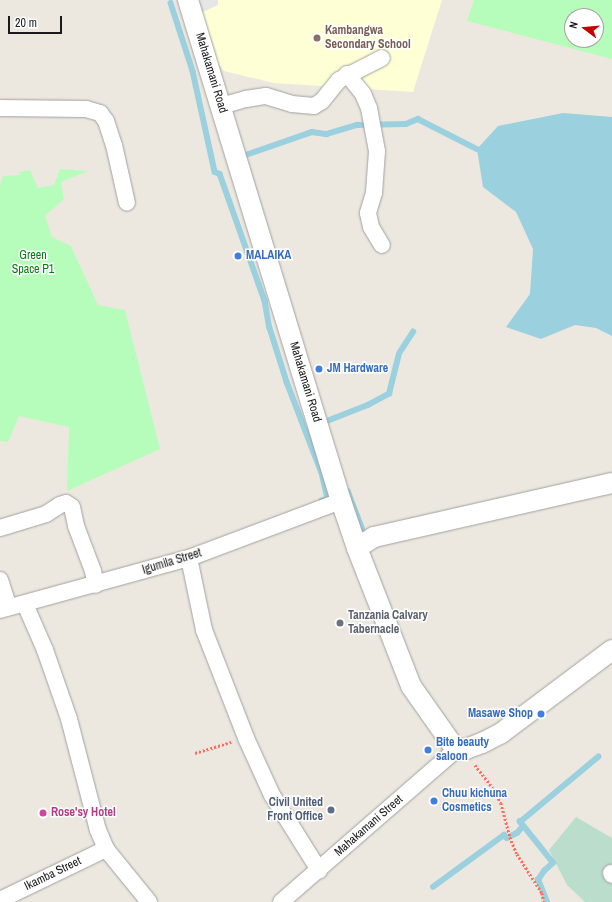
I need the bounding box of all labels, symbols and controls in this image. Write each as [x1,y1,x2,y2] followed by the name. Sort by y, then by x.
[10,8,64,34] scale bar
[564,8,604,48] north arrow
[15,15,37,31] text: 20 m
[566,20,581,30] text: N
[325,24,411,52] place label: Kambangwa Secondary School
[192,31,230,115] street label: Mahakamani Road
[312,33,322,43] marker: Kambangwa Secondary School
[12,249,54,277] park label: Green Space P1
[246,249,291,263] place label: MALAIKA
[233,251,243,261] marker: MALAIKA
[286,340,324,424] street label: Mahakamani Road
[327,362,388,376] place label: JM Hardware
[314,364,324,374] marker: JM Hardware
[141,546,203,578] street label: Igumila Street
[348,609,428,637] place label: Tanzania Calvary Tabernacle
[335,618,345,628] marker: Tanzania Calvary Tabernacle
[468,707,533,721] place label: Masawe Shop
[536,709,546,719] marker: Masawe Shop
[436,736,489,764] place label: Bite beauty saloon
[423,745,433,755] marker: Bite beauty saloon
[442,787,507,815] place label: Chuu kichuna Cosmetics
[332,792,406,860] street label: Mahakamani Street
[267,796,323,824] place label: Civil United Front Office
[429,796,439,806] marker: Chuu kichuna Cosmetics
[326,805,336,815] marker: Civil United Front Office
[51,806,116,820] place label: Rose'sy Hotel
[38,808,48,818] marker: Rose'sy Hotel
[22,854,84,894] street label: Ikamba Street

